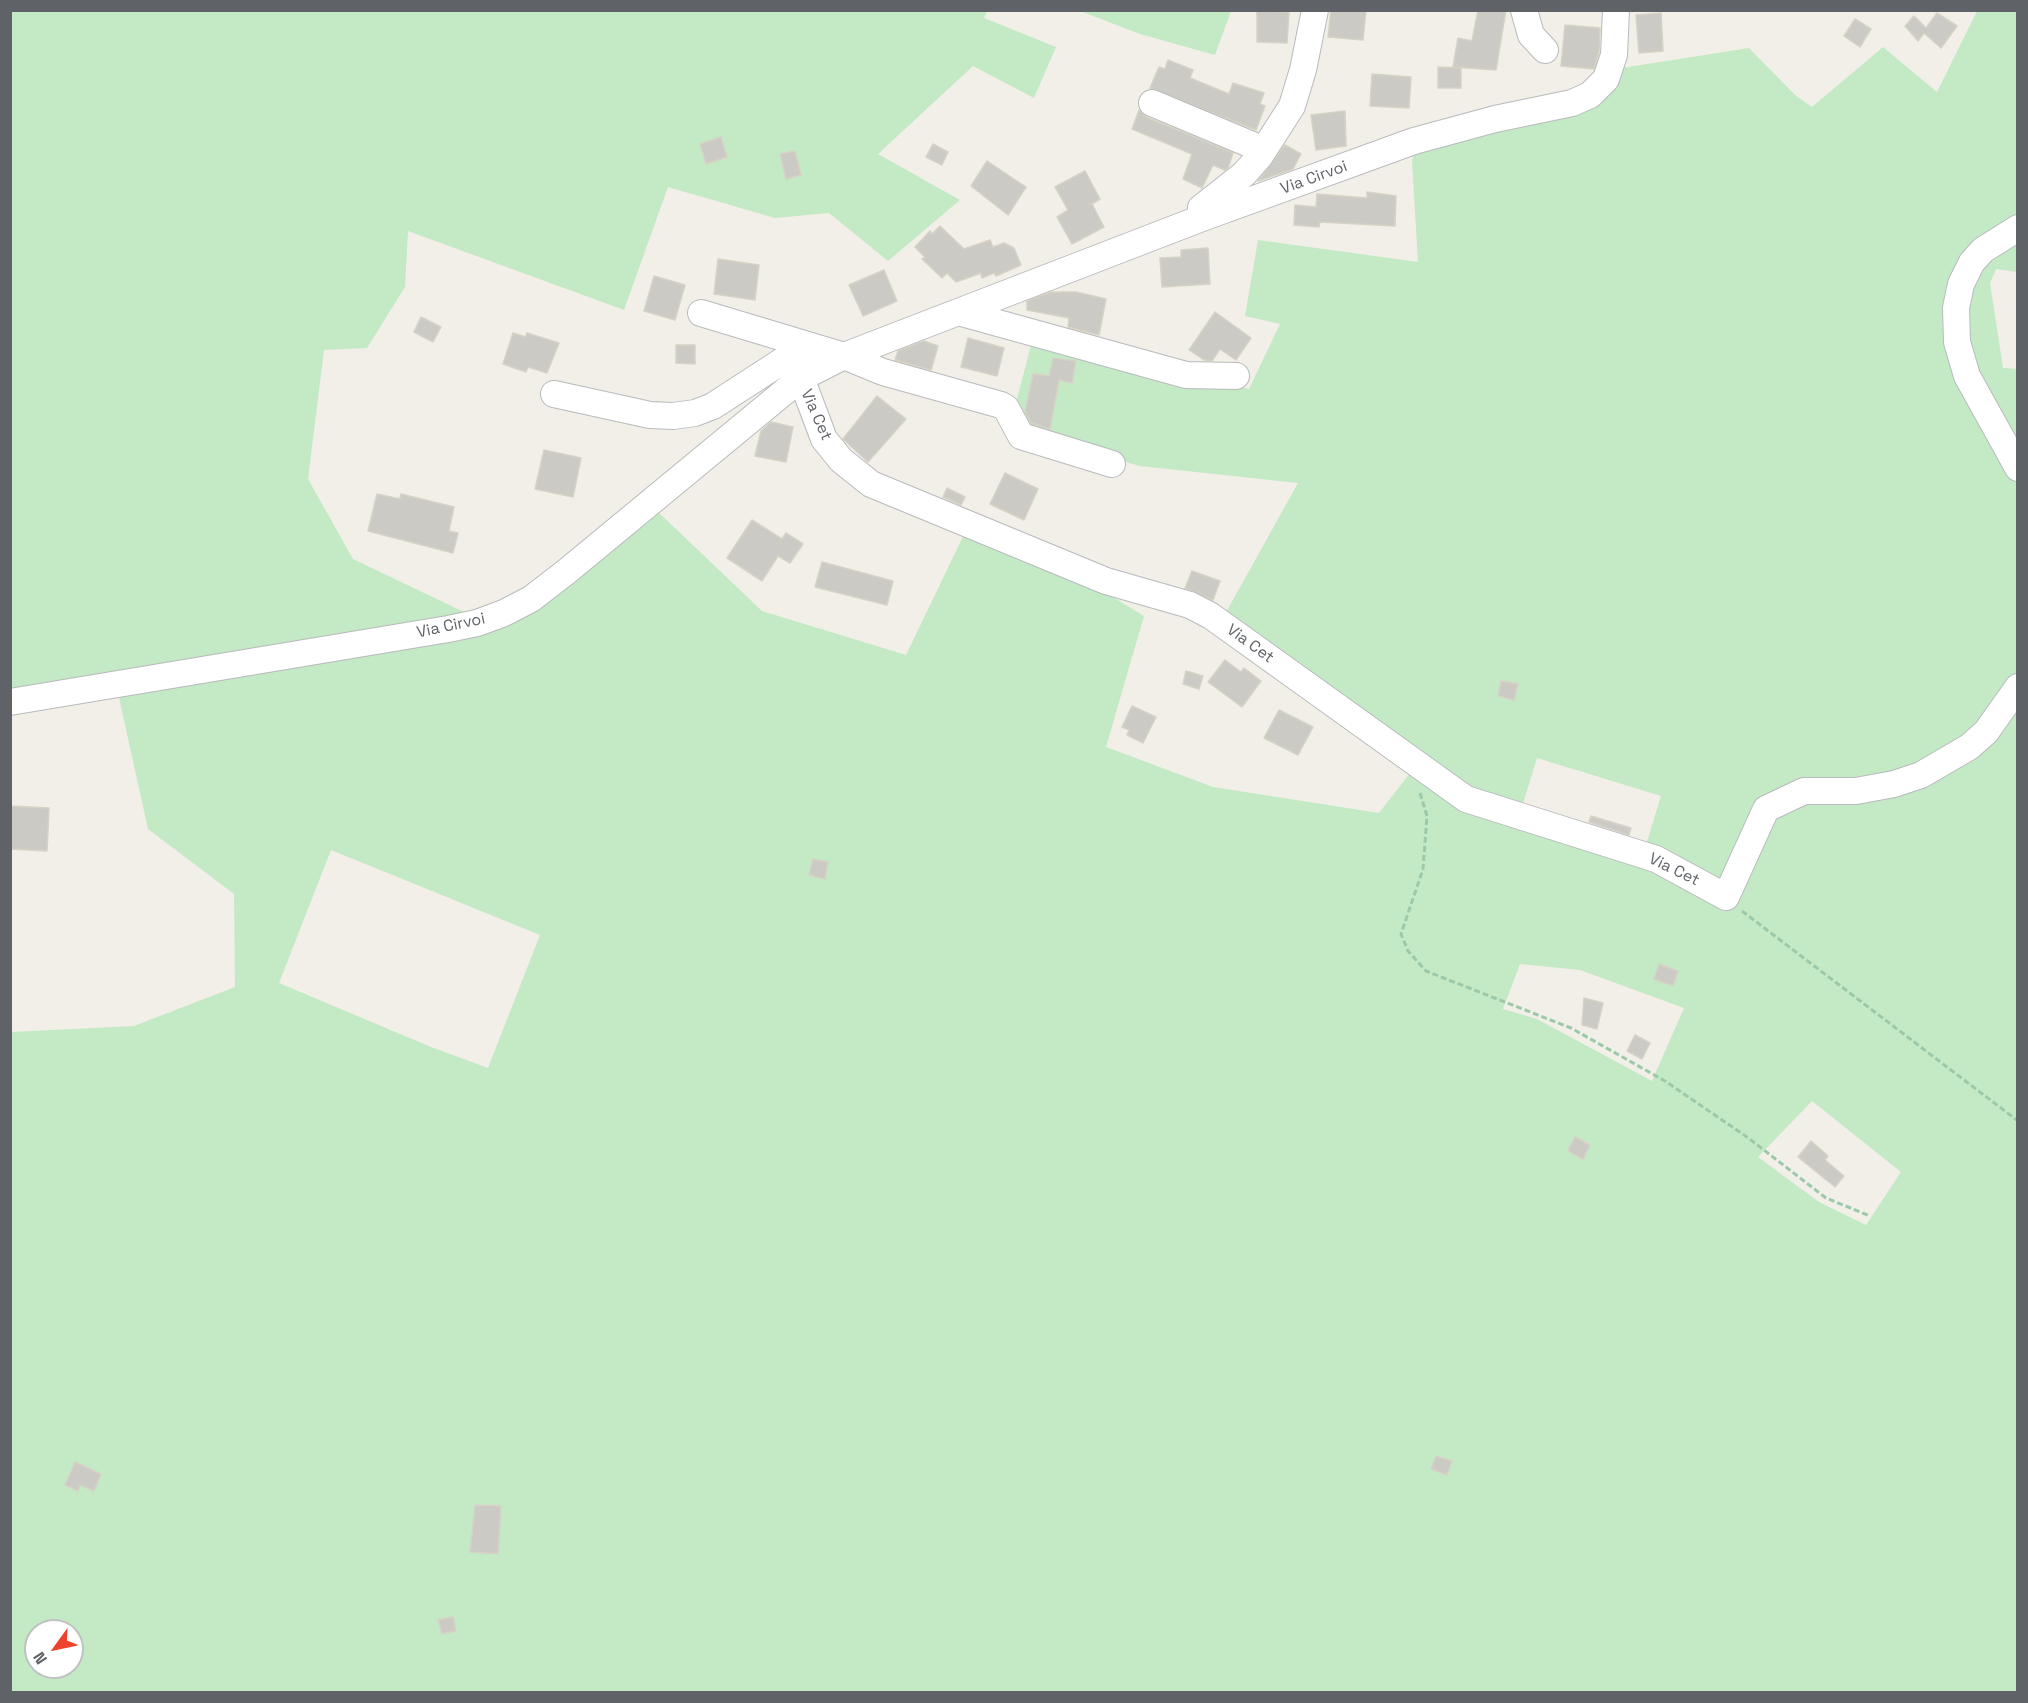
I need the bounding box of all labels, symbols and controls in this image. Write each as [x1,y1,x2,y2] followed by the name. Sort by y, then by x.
[1278,157,1350,199] street label: Via Cirvoi
[796,386,836,444] street label: Via Cet
[415,609,487,643] street label: Via Cirvoi
[1223,620,1277,668] street label: Via Cet
[1646,850,1702,890] street label: Via Cet
[24,1619,84,1679] north arrow
[28,1648,52,1668] text: N

